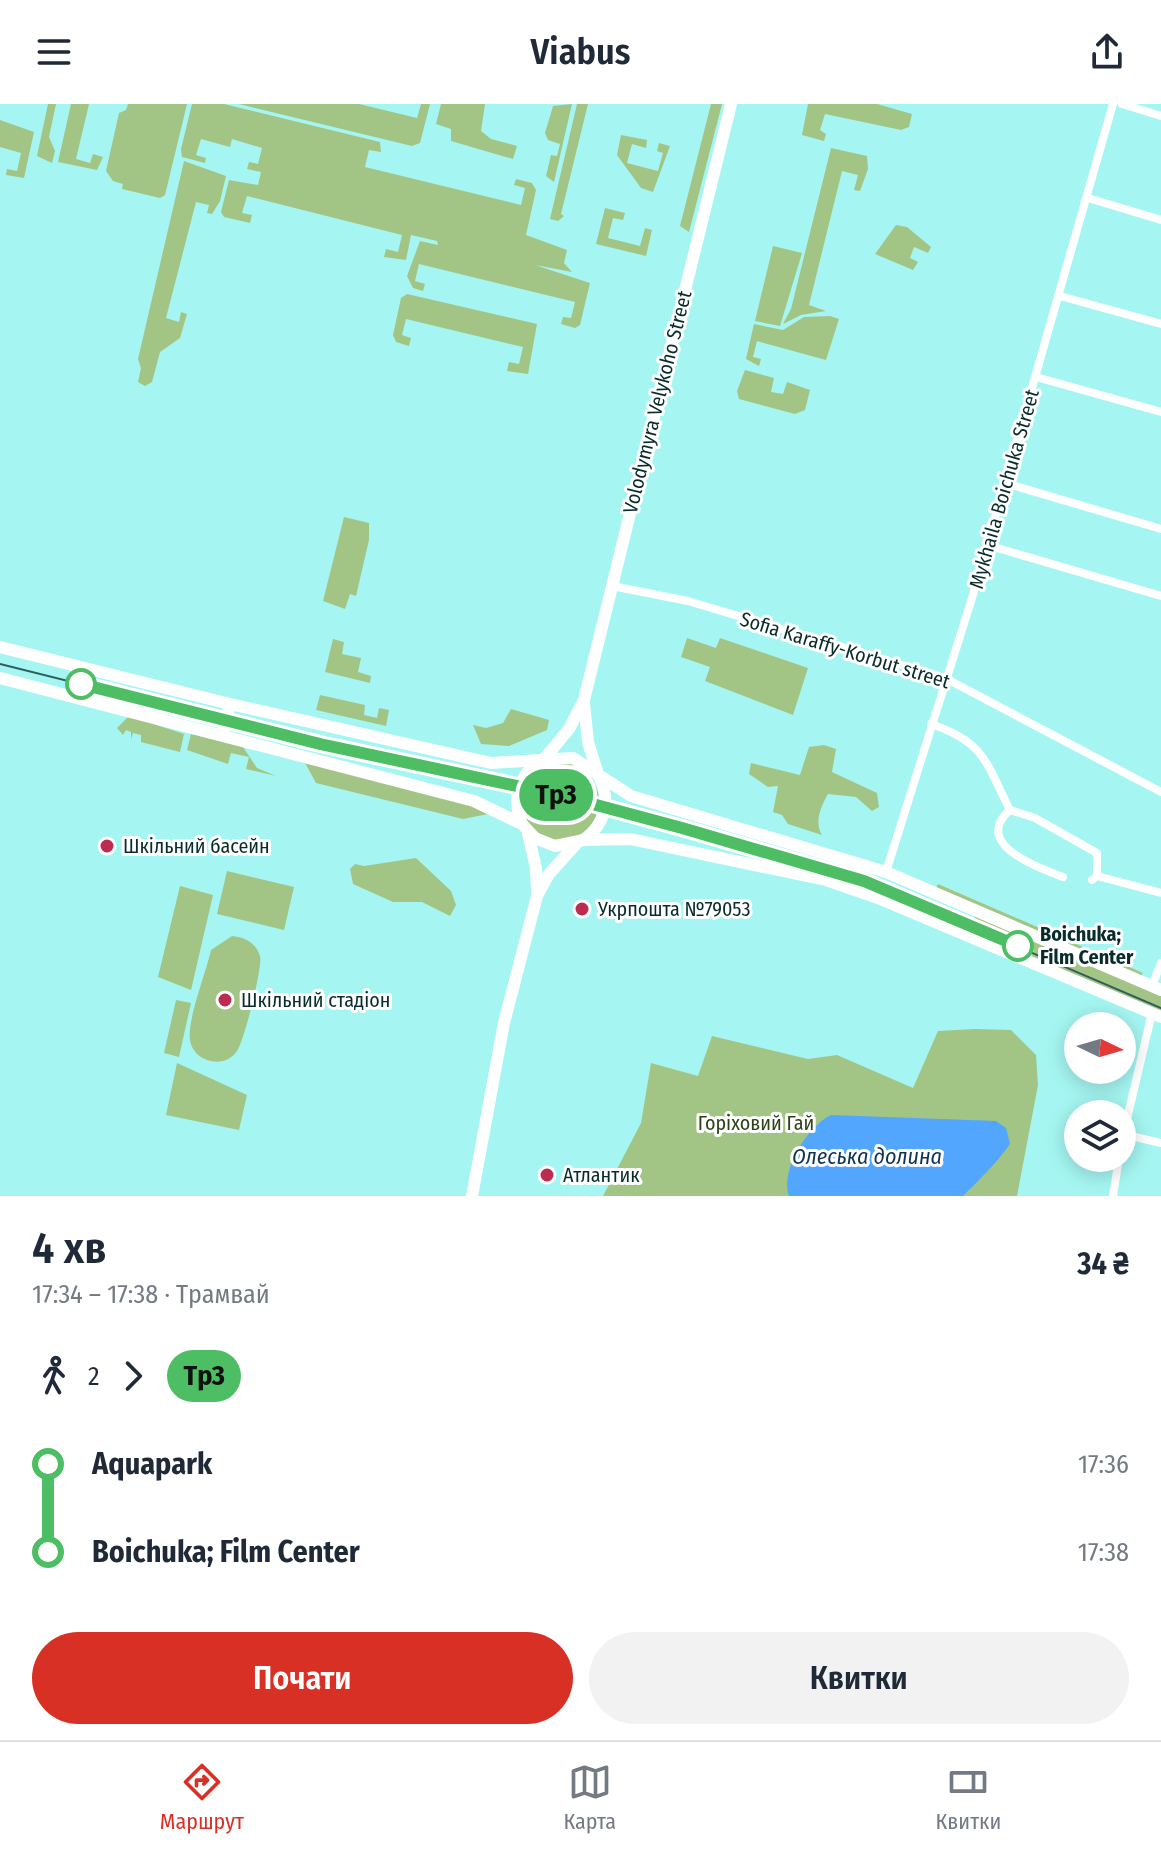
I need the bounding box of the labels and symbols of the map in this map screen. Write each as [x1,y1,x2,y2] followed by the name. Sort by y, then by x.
[618,288,696,516] street label: Volodymyra Velykoho Street
[964,386,1044,591] street label: Mykhaila Boichuka Street
[737,607,953,693] street label: Sofia Karaffy-Korbut street
[66,669,96,699] unlabelled marker
[510,769,602,821] line badge: Тр3
[123,834,270,858] place label: Шкільний басейн
[98,837,116,855] marker: Шкільний басейн
[597,897,750,921] place label: Укрпошта №79053
[573,900,591,918] marker: Укрпошта №79053
[1040,922,1134,969] place label: Boichuka; Film Center
[1003,931,1033,961] marker: Boichuka; Film Center
[241,988,390,1012] place label: Шкільний стадіон
[216,991,234,1009] marker: Шкільний стадіон
[1064,1012,1136,1084] north arrow
[698,1111,814,1135] park label: Горіховий Гай
[792,1143,942,1170] water label: Олеська долина
[563,1163,640,1187] place label: Атлантик
[538,1166,556,1184] marker: Атлантик

